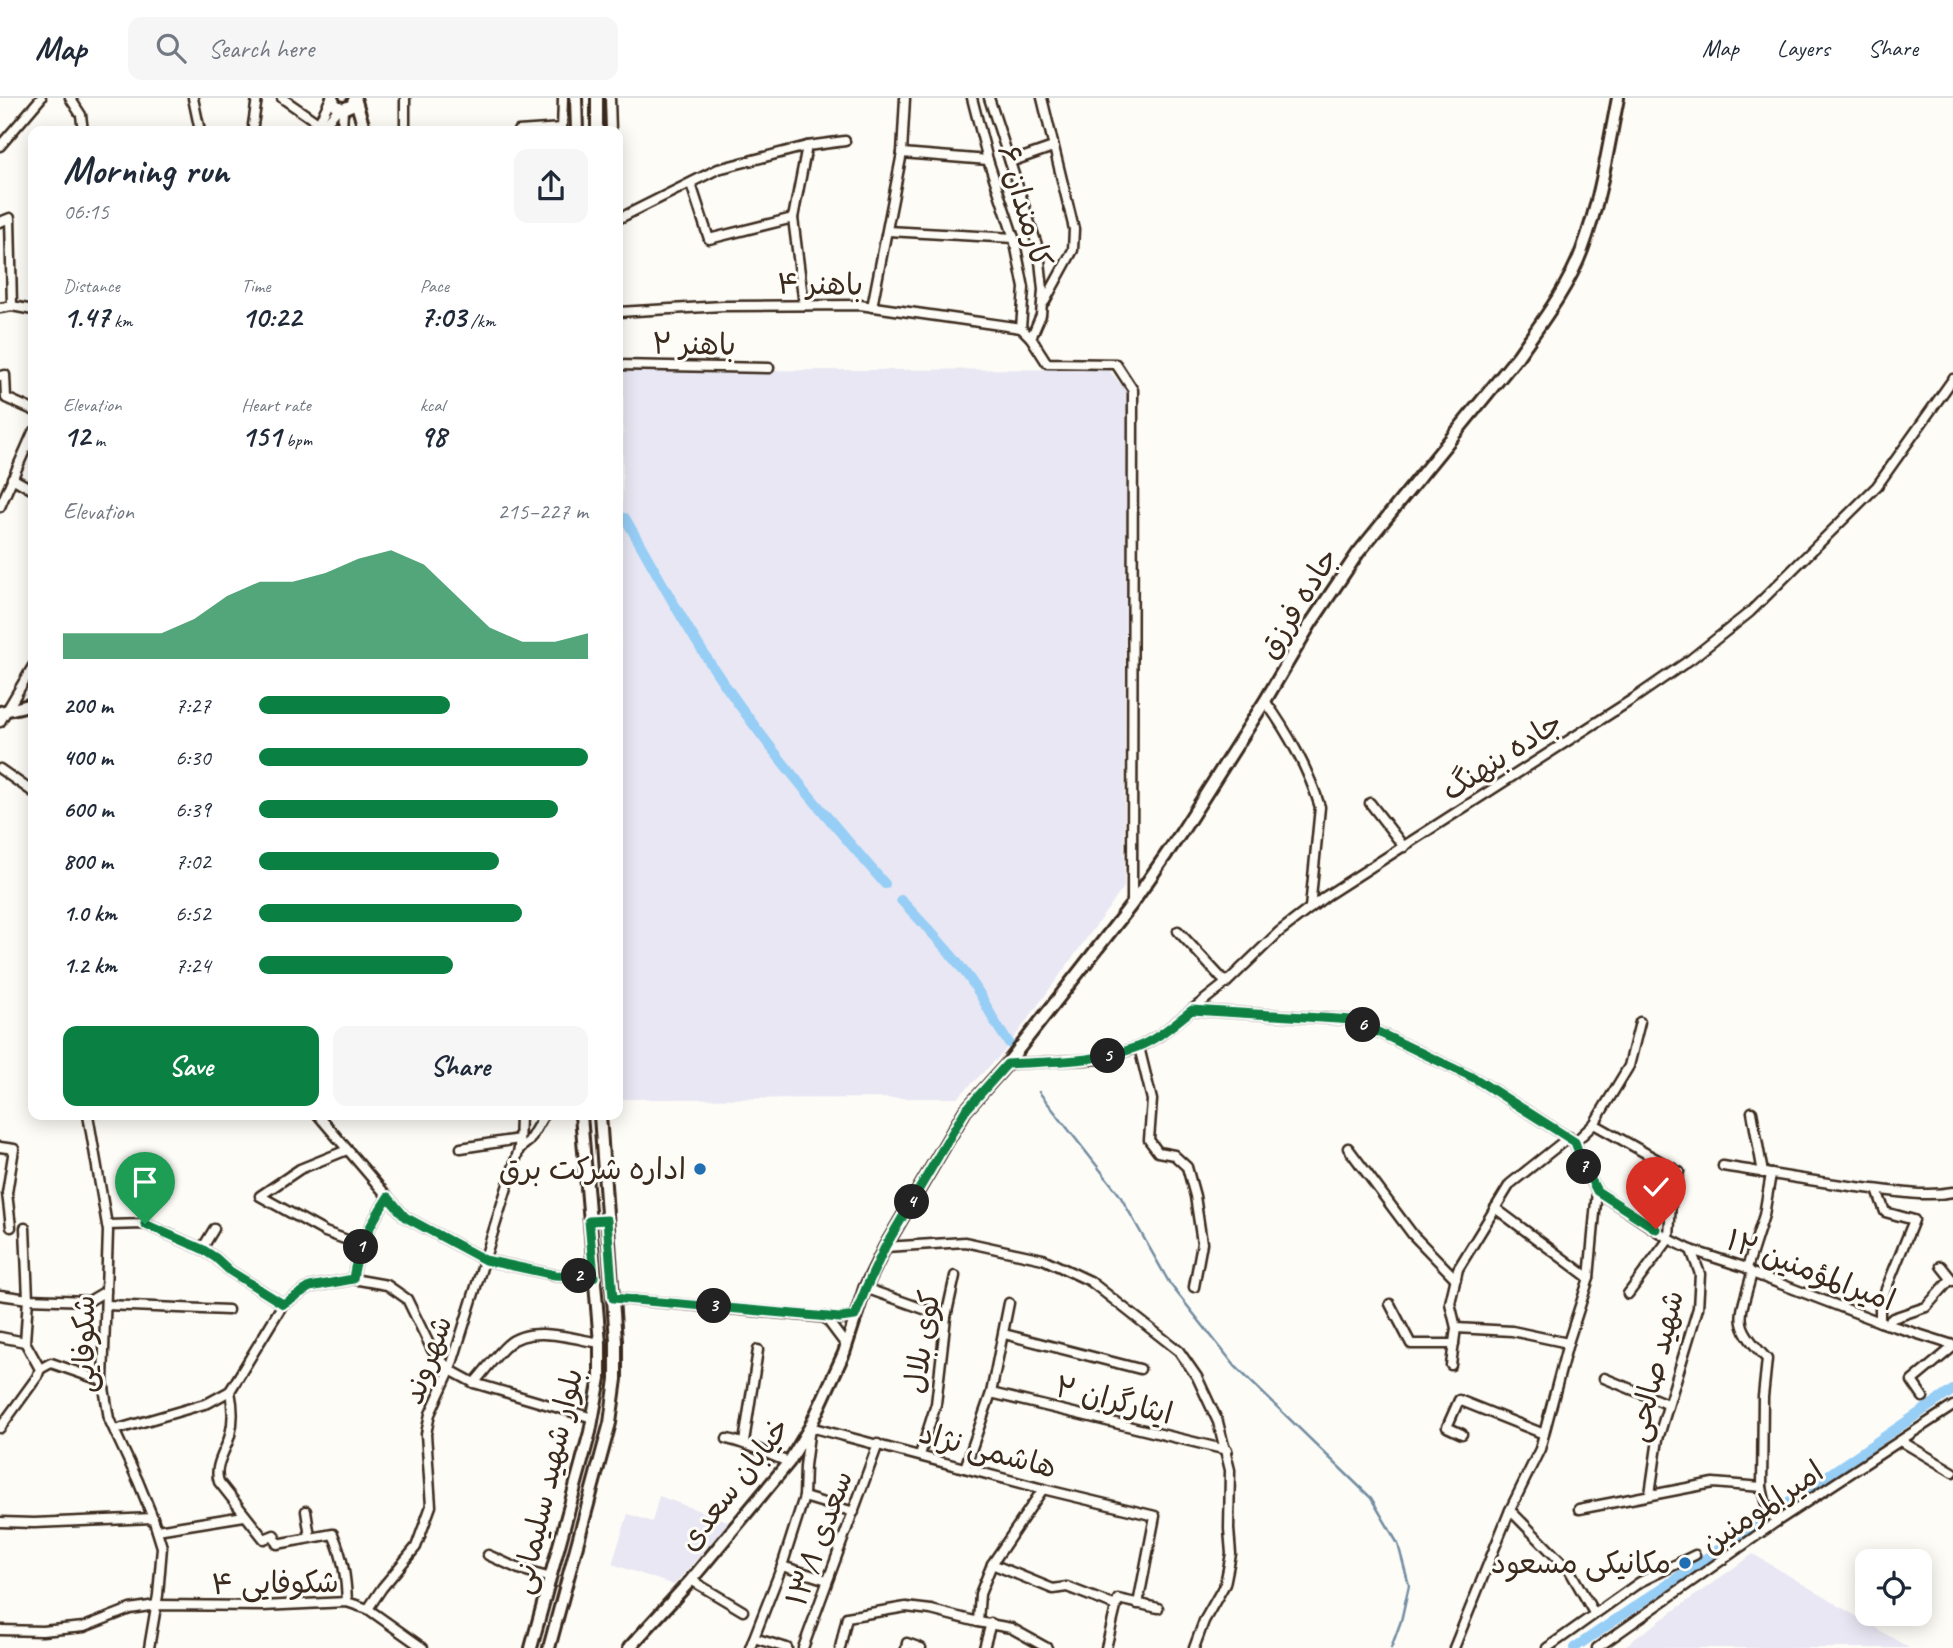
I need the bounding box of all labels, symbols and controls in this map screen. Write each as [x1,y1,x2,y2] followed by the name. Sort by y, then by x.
[128,17,618,80] search box
[35,27,86,69] text: Map
[152,29,190,67] icon: search
[208,32,314,65] text: Search here
[1702,33,1739,63] text: Map
[1777,33,1830,63] text: Layers
[1868,33,1918,63] text: Share
[989,140,1061,272] street label: کارمندان ۶
[63,147,229,194] text: Morning run
[514,149,588,223] button: share
[63,197,109,226] text: 06:15
[777,264,863,304] street label: باهنر ۴
[63,274,120,298] text: Distance
[241,274,270,298] text: Time
[420,274,449,298] text: Pace
[63,298,109,336] text: 1.47
[241,298,301,336] text: 10:22
[420,298,466,336] text: 7:03
[109,309,133,333] text: km
[466,309,495,333] text: /km
[652,324,736,364] street label: باهنر ۲
[63,393,121,417] text: Elevation
[241,393,311,417] text: Heart rate
[420,393,445,417] text: kcal
[63,417,90,455] text: 12
[241,417,281,455] text: 151
[420,417,446,455] text: 98
[90,428,105,452] text: m
[281,428,312,452] text: bpm
[63,497,134,526] text: Elevation
[497,497,588,526] text: 215–227 m
[1249,540,1347,666] street label: جاده فرزق
[63,691,113,720] text: 200 m
[175,691,211,720] text: 7:27
[1435,703,1569,809] street label: جاده بنهنگ
[63,743,113,772] text: 400 m
[175,743,211,772] text: 6:30
[63,795,113,824] text: 600 m
[175,795,211,824] text: 6:39
[63,847,113,876] text: 800 m
[175,847,211,876] text: 7:02
[63,899,117,928] text: 1.0 km
[175,899,211,928] text: 6:52
[63,951,117,980] text: 1.2 km
[175,951,211,980] text: 7:24
[1346,1007,1380,1042] pin: 6
[1358,1012,1367,1036] text: 6
[63,1026,319,1106] button: Save
[333,1026,588,1106] button: Share
[1090,1038,1126,1074] pin: 5
[1103,1043,1112,1067] text: 5
[499,1150,686,1188] place label: اداره شرکت برق
[1566,1150,1602,1184] pin: 7
[115,1152,175,1224] pin
[1579,1154,1588,1178] text: 7
[1626,1157,1686,1229] pin
[692,1161,708,1177] marker: اداره شرکت برق
[126,1163,164,1201] icon: arrive
[1637,1168,1675,1206] icon: check
[894,1184,930,1220] pin: 4
[907,1189,916,1213] text: 4
[1721,1220,1901,1320] street label: امیرالمؤمنین ۱۲
[344,1230,378,1264] pin: 1
[356,1234,365,1258] text: 1
[562,1258,596,1294] pin: 2
[574,1263,583,1287] text: 2
[1618,1286,1692,1446] street label: شهید صالحی
[696,1288,732,1324] pin: 3
[895,1288,949,1396] street label: کوی بلال
[709,1293,718,1317] text: 3
[65,1295,103,1393] street label: شکوفایی
[393,1310,461,1410] street label: شهروند
[503,1364,591,1598] street label: بلوار شهید سلیمانی
[1051,1367,1177,1433] street label: ایثارگران ۲
[670,1409,798,1559] street label: خیابان سعدی
[915,1413,1061,1487] street label: هاشمی نژاد
[1693,1452,1831,1562] street label: امیرالمومنین
[777,1465,861,1611] street label: سعدی ۱۳/۱
[1491,1544,1671,1583] place label: مکانیکی مسعود
[1855,1549,1932,1626] map controls
[1855,1549,1932,1626] button: locate
[1677,1555,1693,1571] marker: مکانیکی مسعود
[211,1563,339,1603] street label: شکوفایی ۴

